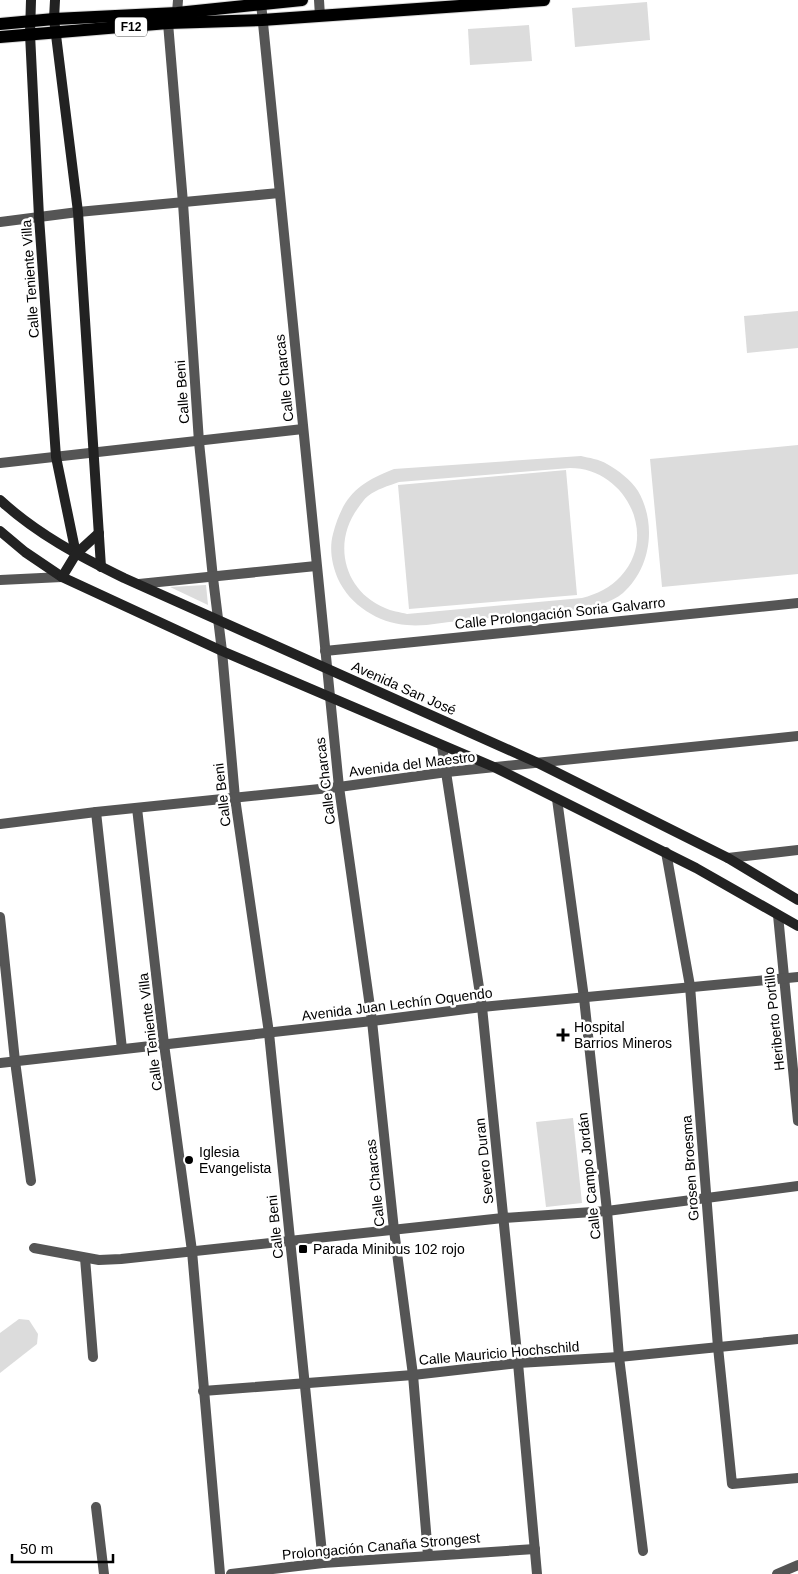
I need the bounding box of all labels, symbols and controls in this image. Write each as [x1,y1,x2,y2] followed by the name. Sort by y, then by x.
[115,18,147,36] road number: F12
[18,219,42,339] street label: Calle Teniente Villa
[271,333,297,423] street label: Calle Charcas
[172,360,192,424] street label: Calle Beni
[454,594,666,632] street label: Calle Prolongación Soria Galvarro
[349,658,459,718] street label: Avenida San José
[312,736,338,826] street label: Calle Charcas
[348,748,476,780] street label: Avenida del Maestro
[210,762,234,828] street label: Calle Beni
[761,966,787,1072] street label: Heriberto Portillo
[135,972,165,1092] street label: Calle Teniente Villa
[301,984,493,1024] street label: Avenida Juan Lechín Oquendo
[574,1019,672,1051] place label: Hospital Barrios Mineros
[556,1028,570,1042] marker: Hospital Barrios Mineros
[574,1112,604,1240] street label: Calle Campo Jordán
[678,1114,702,1221] street label: Grosen Broesma
[472,1117,496,1205] street label: Severo Duran
[362,1138,388,1228] street label: Calle Charcas
[199,1144,272,1176] place label: Iglesia Evangelista
[183,1154,195,1166] marker: Iglesia Evangelista
[264,1194,286,1260] street label: Calle Beni
[313,1241,465,1257] place label: Parada Minibus 102 rojo
[297,1243,309,1255] marker: Parada Minibus 102 rojo
[418,1338,580,1368] street label: Calle Mauricio Hochschild
[281,1529,481,1563] street label: Prolongación Canaña Strongest
[12,1532,114,1564] scale bar
[20,1540,53,1557] text: 50 m

